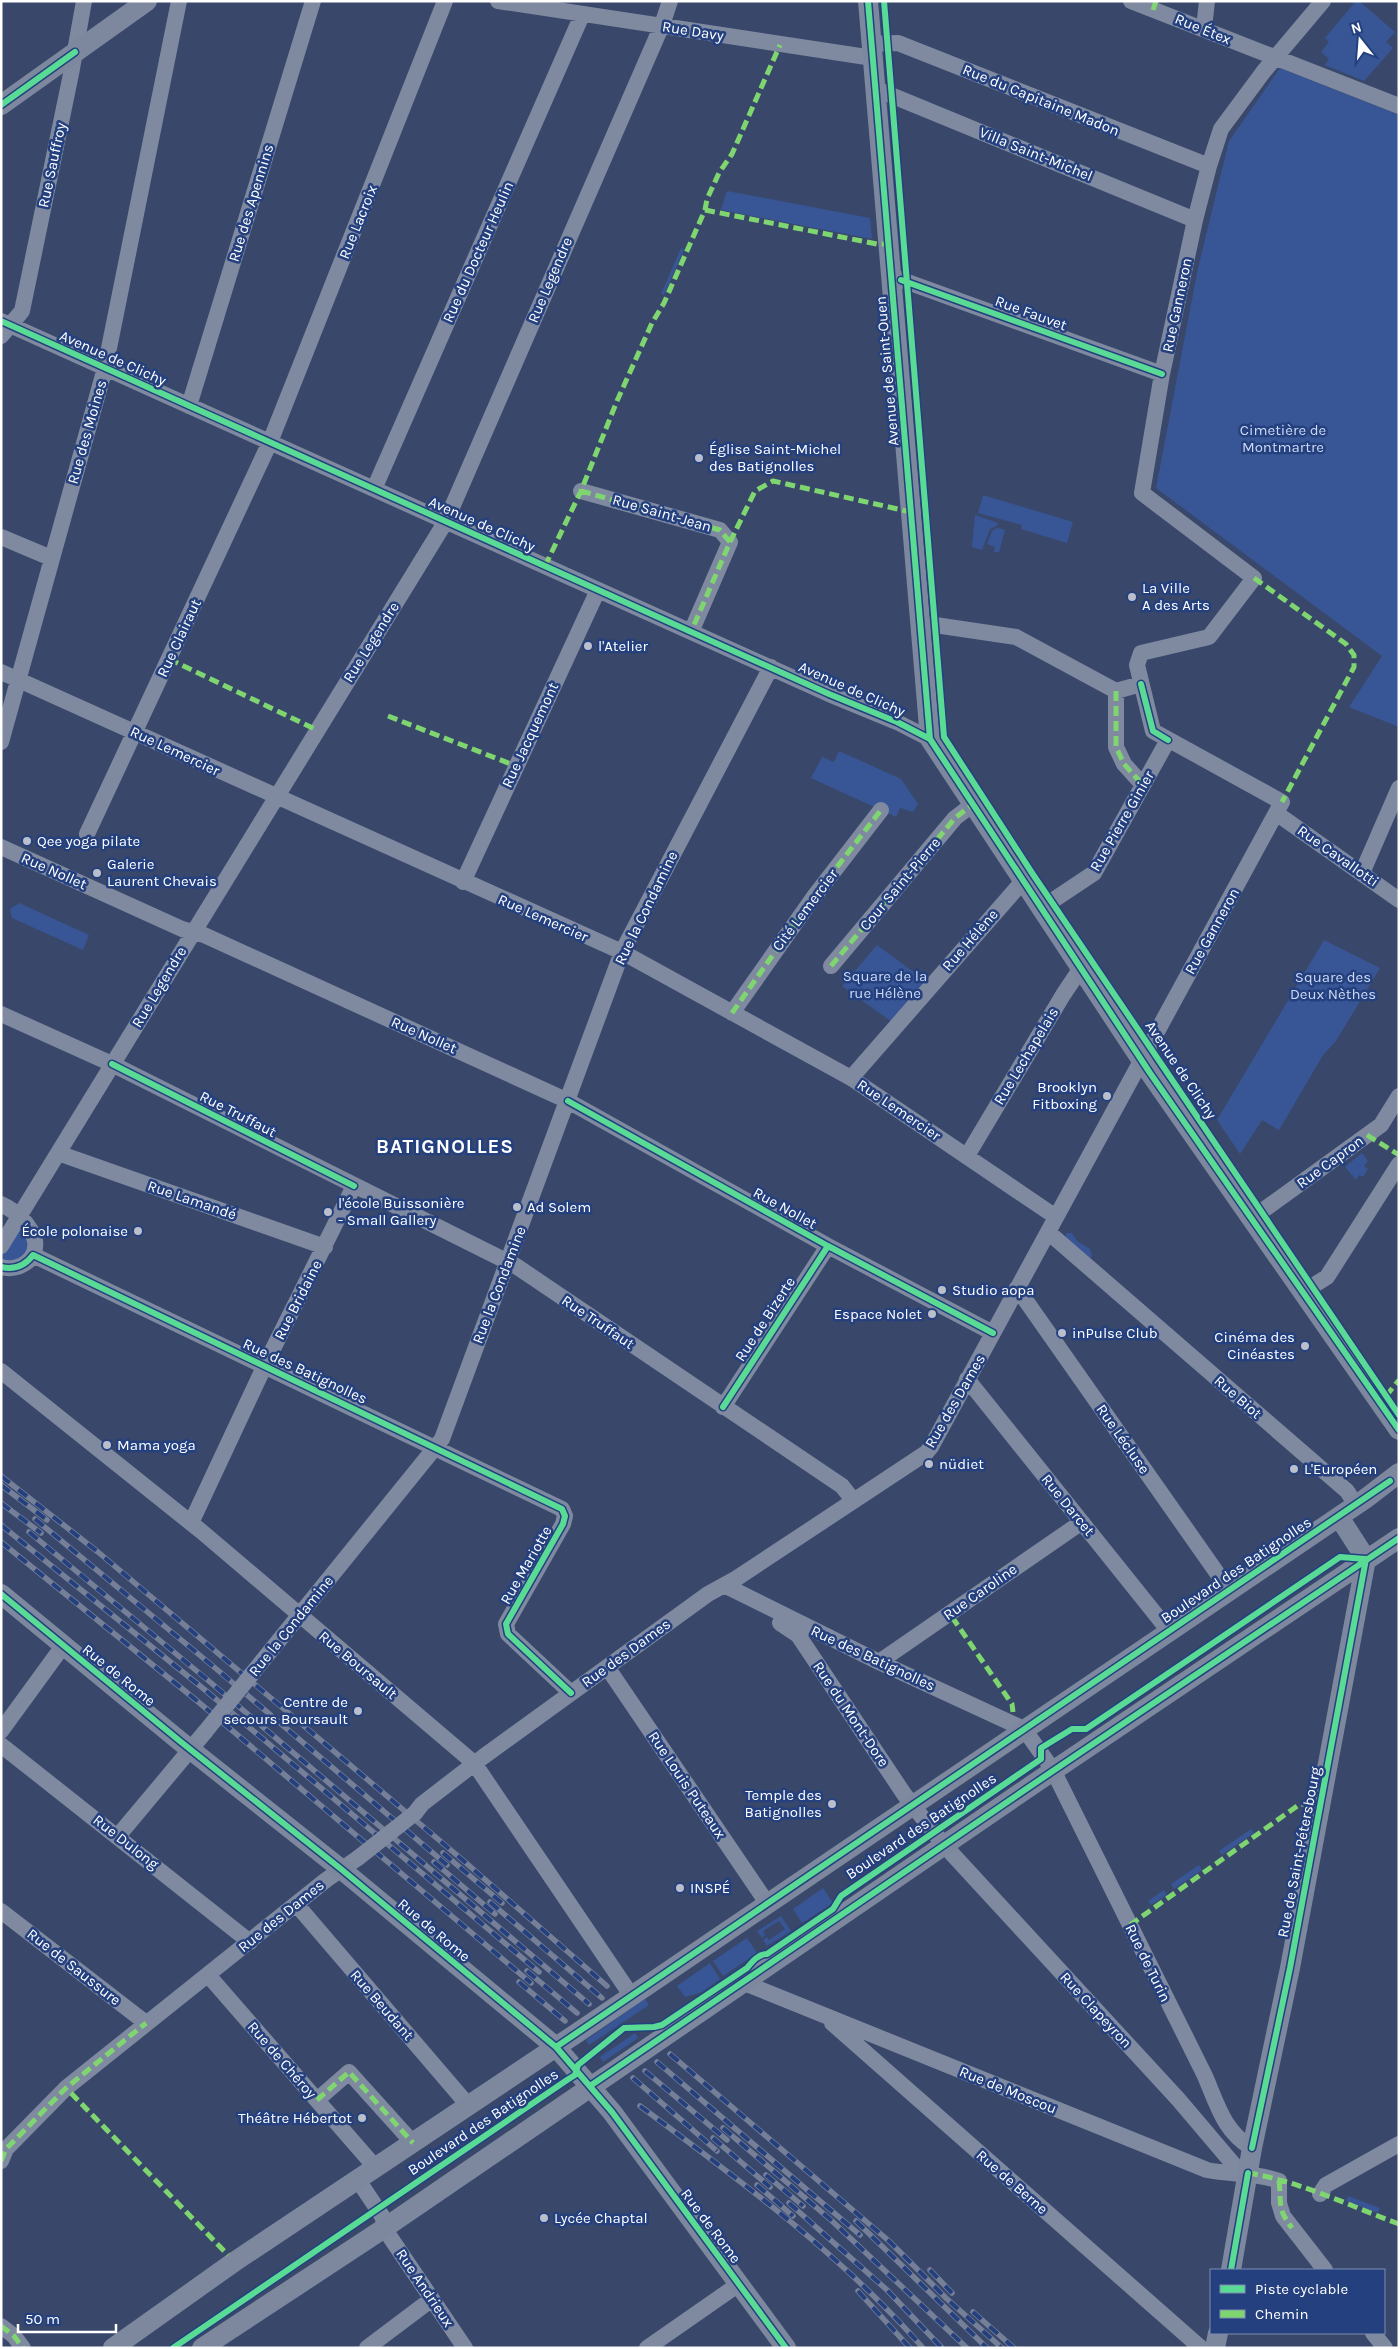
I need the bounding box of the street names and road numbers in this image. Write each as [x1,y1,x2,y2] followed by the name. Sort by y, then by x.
[1172,10,1234,49] street label: Rue Étex
[661,17,725,45] street label: Rue Davy
[960,60,1122,140] street label: Rue du Capitaine Madon
[34,121,70,209] street label: Rue Sauffroy
[977,123,1095,185] street label: Villa Saint-Michel
[225,142,277,264] street label: Rue des Apennins
[439,179,517,325] street label: Rue du Docteur Heulin
[335,182,381,262] street label: Rue Lacroix
[524,234,576,326] street label: Rue Legendre
[1158,256,1196,354] street label: Rue Ganneron
[993,292,1070,334] street label: Rue Fauvet
[871,295,903,447] street label: Avenue de Saint-Ouen
[57,326,169,390] street label: Avenue de Clichy
[64,378,110,486] street label: Rue des Moines
[610,490,714,536] street label: Rue Saint-Jean
[426,492,538,556] street label: Avenue de Clichy
[153,596,205,680] street label: Rue Clairaut
[339,598,403,686] street label: Rue Legendre
[796,657,908,721] street label: Avenue de Clichy
[498,679,562,790] street label: Rue Jacquemont
[127,722,223,780] street label: Rue Lemercier
[1086,767,1158,874] street label: Rue Pierre Ginier
[1294,821,1382,891] street label: Rue Cavallotti
[856,834,944,934] street label: Cour Saint-Pierre
[611,848,681,968] street label: Rue la Condamine
[18,849,90,894] street label: Rue Nollet
[768,865,842,954] street label: Cité Lemercier
[1181,885,1243,977] street label: Rue Ganneron
[495,890,591,946] street label: Rue Lemercier
[938,905,1002,975] street label: Rue Hélène
[128,943,190,1031] street label: Rue Legendre
[990,1004,1062,1108] street label: Rue Lechapelais
[388,1013,460,1058] street label: Rue Nollet
[1141,1017,1221,1123] street label: Avenue de Clichy
[854,1075,945,1145] street label: Rue Lemercier
[197,1087,280,1141] street label: Rue Truffaut
[1293,1132,1367,1192] street label: Rue Capron
[145,1176,239,1224] street label: Rue Lamandé
[750,1183,820,1233] street label: Rue Nollet
[468,1224,530,1346] street label: Rue la Condamine
[270,1257,326,1343] street label: Rue Bridaine
[731,1273,799,1365] street label: Rue de Bizerte
[558,1291,638,1353] street label: Rue Truffaut
[240,1334,370,1408] street label: Rue des Batignolles
[921,1351,989,1451] street label: Rue des Dames
[1211,1371,1266,1423] street label: Rue Biot
[1092,1401,1154,1477] street label: Rue Lécluse
[1038,1471,1099,1540] street label: Rue Darcet
[1157,1513,1315,1627] street label: Boulevard des Batignolles
[496,1523,556,1607] street label: Rue Mariotte
[940,1560,1020,1624] street label: Rue Caroline
[245,1572,337,1680] street label: Rue la Condamine
[578,1615,674,1691] street label: Rue des Dames
[808,1621,938,1695] street label: Rue des Batignolles
[315,1627,401,1703] street label: Rue Boursault
[79,1640,159,1710] street label: Rue de Rome
[809,1658,893,1770] street label: Rue du Mont-Dore
[644,1728,730,1842] street label: Rue Louis Puteaux
[1274,1764,1325,1939] street label: Rue de Saint-Pétersbourg
[842,1769,1000,1883] street label: Boulevard des Batignolles
[90,1811,163,1874] street label: Rue Dulong
[234,1876,328,1956] street label: Rue des Dames
[394,1895,474,1965] street label: Rue de Rome
[1121,1921,1175,2005] street label: Rue de Turin
[24,1925,124,2009] street label: Rue de Saussure
[347,1966,418,2044] street label: Rue Beudant
[1056,1968,1136,2052] street label: Rue Clapeyron
[244,2018,320,2102] street label: Rue de Chéroy
[957,2062,1059,2118] street label: Rue de Moscou
[404,2065,562,2179] street label: Boulevard des Batignolles
[973,2146,1051,2218] street label: Rue de Berne
[677,2185,745,2267] street label: Rue de Rome
[392,2245,458,2331] street label: Rue Andrieux

